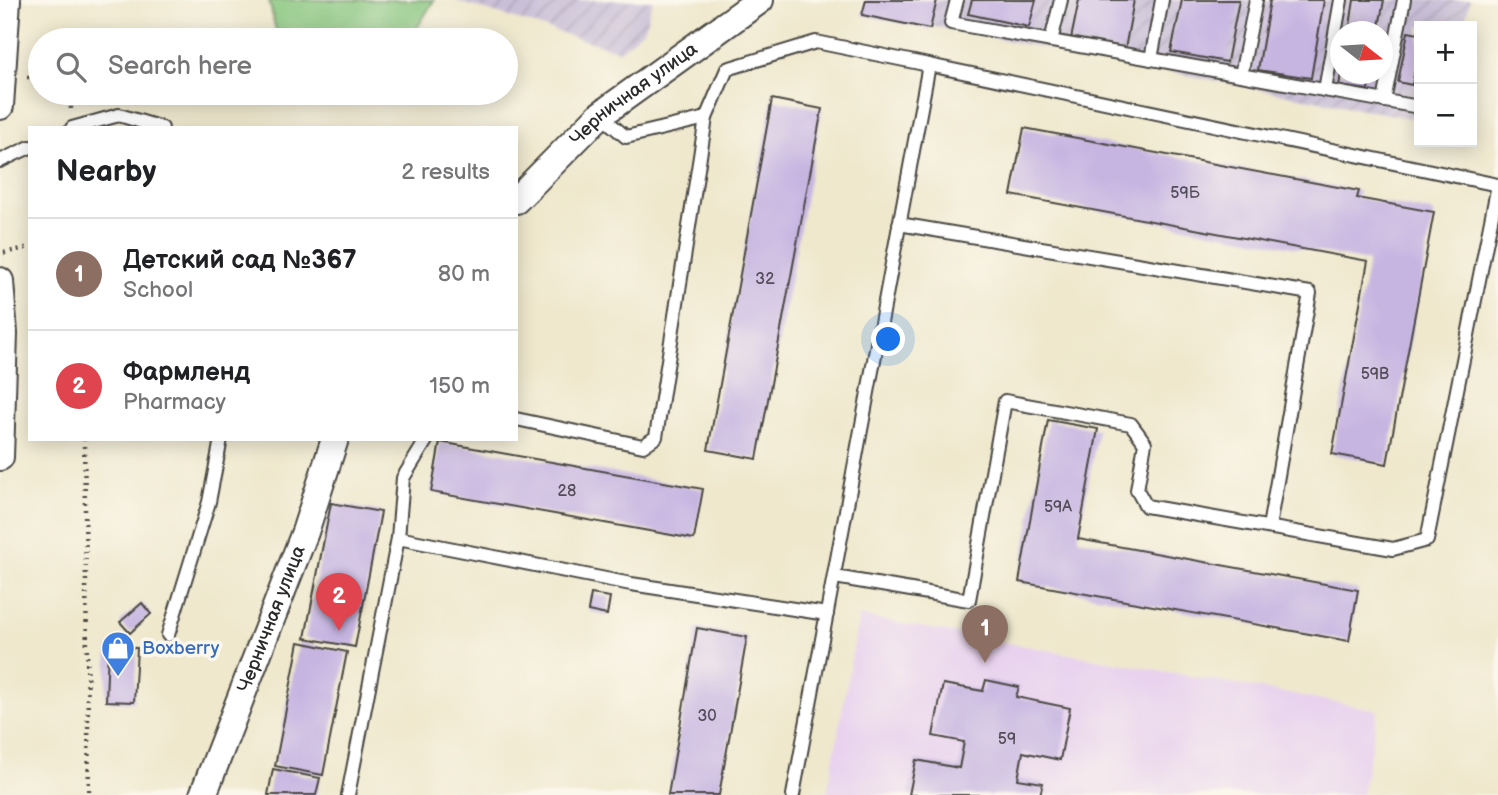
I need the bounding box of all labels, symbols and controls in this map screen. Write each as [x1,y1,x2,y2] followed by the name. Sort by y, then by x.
[1330,21,1393,84] north arrow
[1414,21,1477,147] map controls
[1414,21,1477,84] button: +
[28,28,518,105] search box
[565,37,702,150] street label: Черничная улица
[52,48,90,86] icon: search
[108,51,252,82] text: Search here
[1414,84,1477,147] button: −
[56,154,156,190] text: Nearby
[401,158,490,186] text: 2 results
[1170,184,1201,203] house number: 59Б
[123,245,357,276] text: Детский сад №367
[74,260,84,288] text: 1
[438,260,490,288] text: 80 m
[755,270,775,289] house number: 32
[123,276,193,304] text: School
[871,322,905,356] your location
[123,357,250,388] text: Фармленд
[1361,365,1389,384] house number: 59В
[72,372,86,400] text: 2
[429,372,490,400] text: 150 m
[123,388,226,416] text: Pharmacy
[558,482,576,501] house number: 28
[1044,498,1072,517] house number: 59А
[233,542,310,695] street label: Черничная улица
[316,573,362,631] pin: 2
[962,605,1008,663] pin: 1
[99,629,137,678] shop icon: Boxberry
[142,637,220,660] place label: Boxberry
[697,707,717,726] house number: 30
[998,730,1016,749] house number: 59

